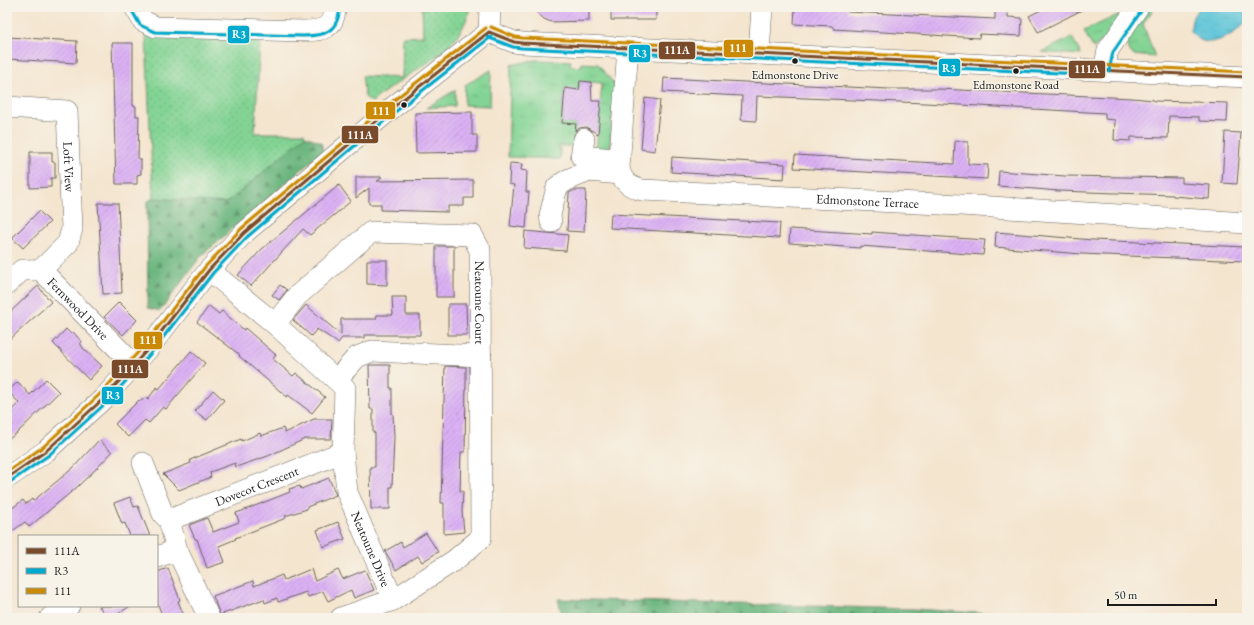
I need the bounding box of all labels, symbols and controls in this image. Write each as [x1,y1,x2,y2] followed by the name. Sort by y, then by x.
[227,25,250,44] line badge: R3
[232,27,246,41] text: R3
[723,39,754,58] line badge: 111
[658,41,696,60] line badge: 111A
[729,41,747,55] text: 111
[664,43,690,57] text: 111A
[628,44,651,63] line badge: R3
[633,46,647,60] text: R3
[790,56,800,66] marker: Edmonstone Drive
[938,58,961,77] line badge: R3
[1068,60,1106,79] line badge: 111A
[942,61,956,75] text: R3
[1074,62,1100,76] text: 111A
[1011,66,1021,76] marker: Edmonstone Road
[752,67,839,83] place label: Edmonstone Drive
[973,77,1060,93] place label: Edmonstone Road
[399,100,409,110] unlabelled marker
[365,101,396,120] line badge: 111
[372,104,390,118] text: 111
[341,125,379,144] line badge: 111A
[347,128,373,142] text: 111A
[59,141,78,193] street label: Loft View
[816,190,919,212] street label: Edmonstone Terrace
[471,261,488,344] street label: Neatoune Court
[44,274,112,343] street label: Fernwood Drive
[133,331,163,350] line badge: 111
[139,333,157,347] text: 111
[111,359,149,379] line badge: 111A
[117,362,143,376] text: 111A
[101,386,124,405] line badge: R3
[106,388,120,402] text: R3
[212,462,301,510] street label: Dovecot Crescent
[347,509,394,589] street label: Neatoune Drive
[18,535,158,607] legend
[54,543,80,559] text: 111A
[54,563,69,579] text: R3
[1108,581,1216,607] scale bar
[54,583,72,599] text: 111
[1114,587,1138,603] text: 50 m

